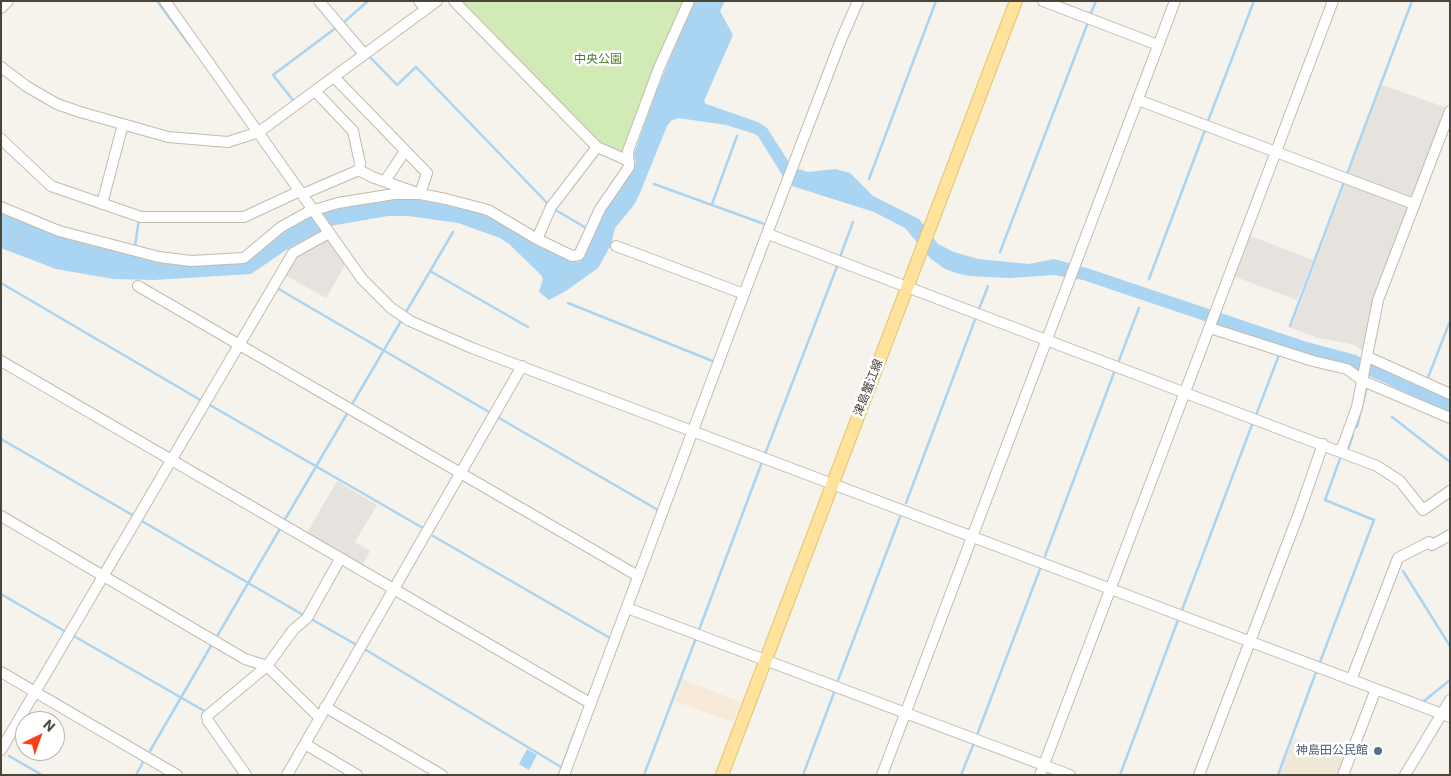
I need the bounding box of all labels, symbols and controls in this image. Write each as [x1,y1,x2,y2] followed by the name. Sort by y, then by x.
[574,53,622,67] park label: 中央公園
[852,357,886,419] street label: 津島蟹江線
[15,711,65,761] north arrow
[40,716,58,735] text: N
[1296,744,1368,758] place label: 神島田公民館
[1372,745,1384,757] marker: 神島田公民館

